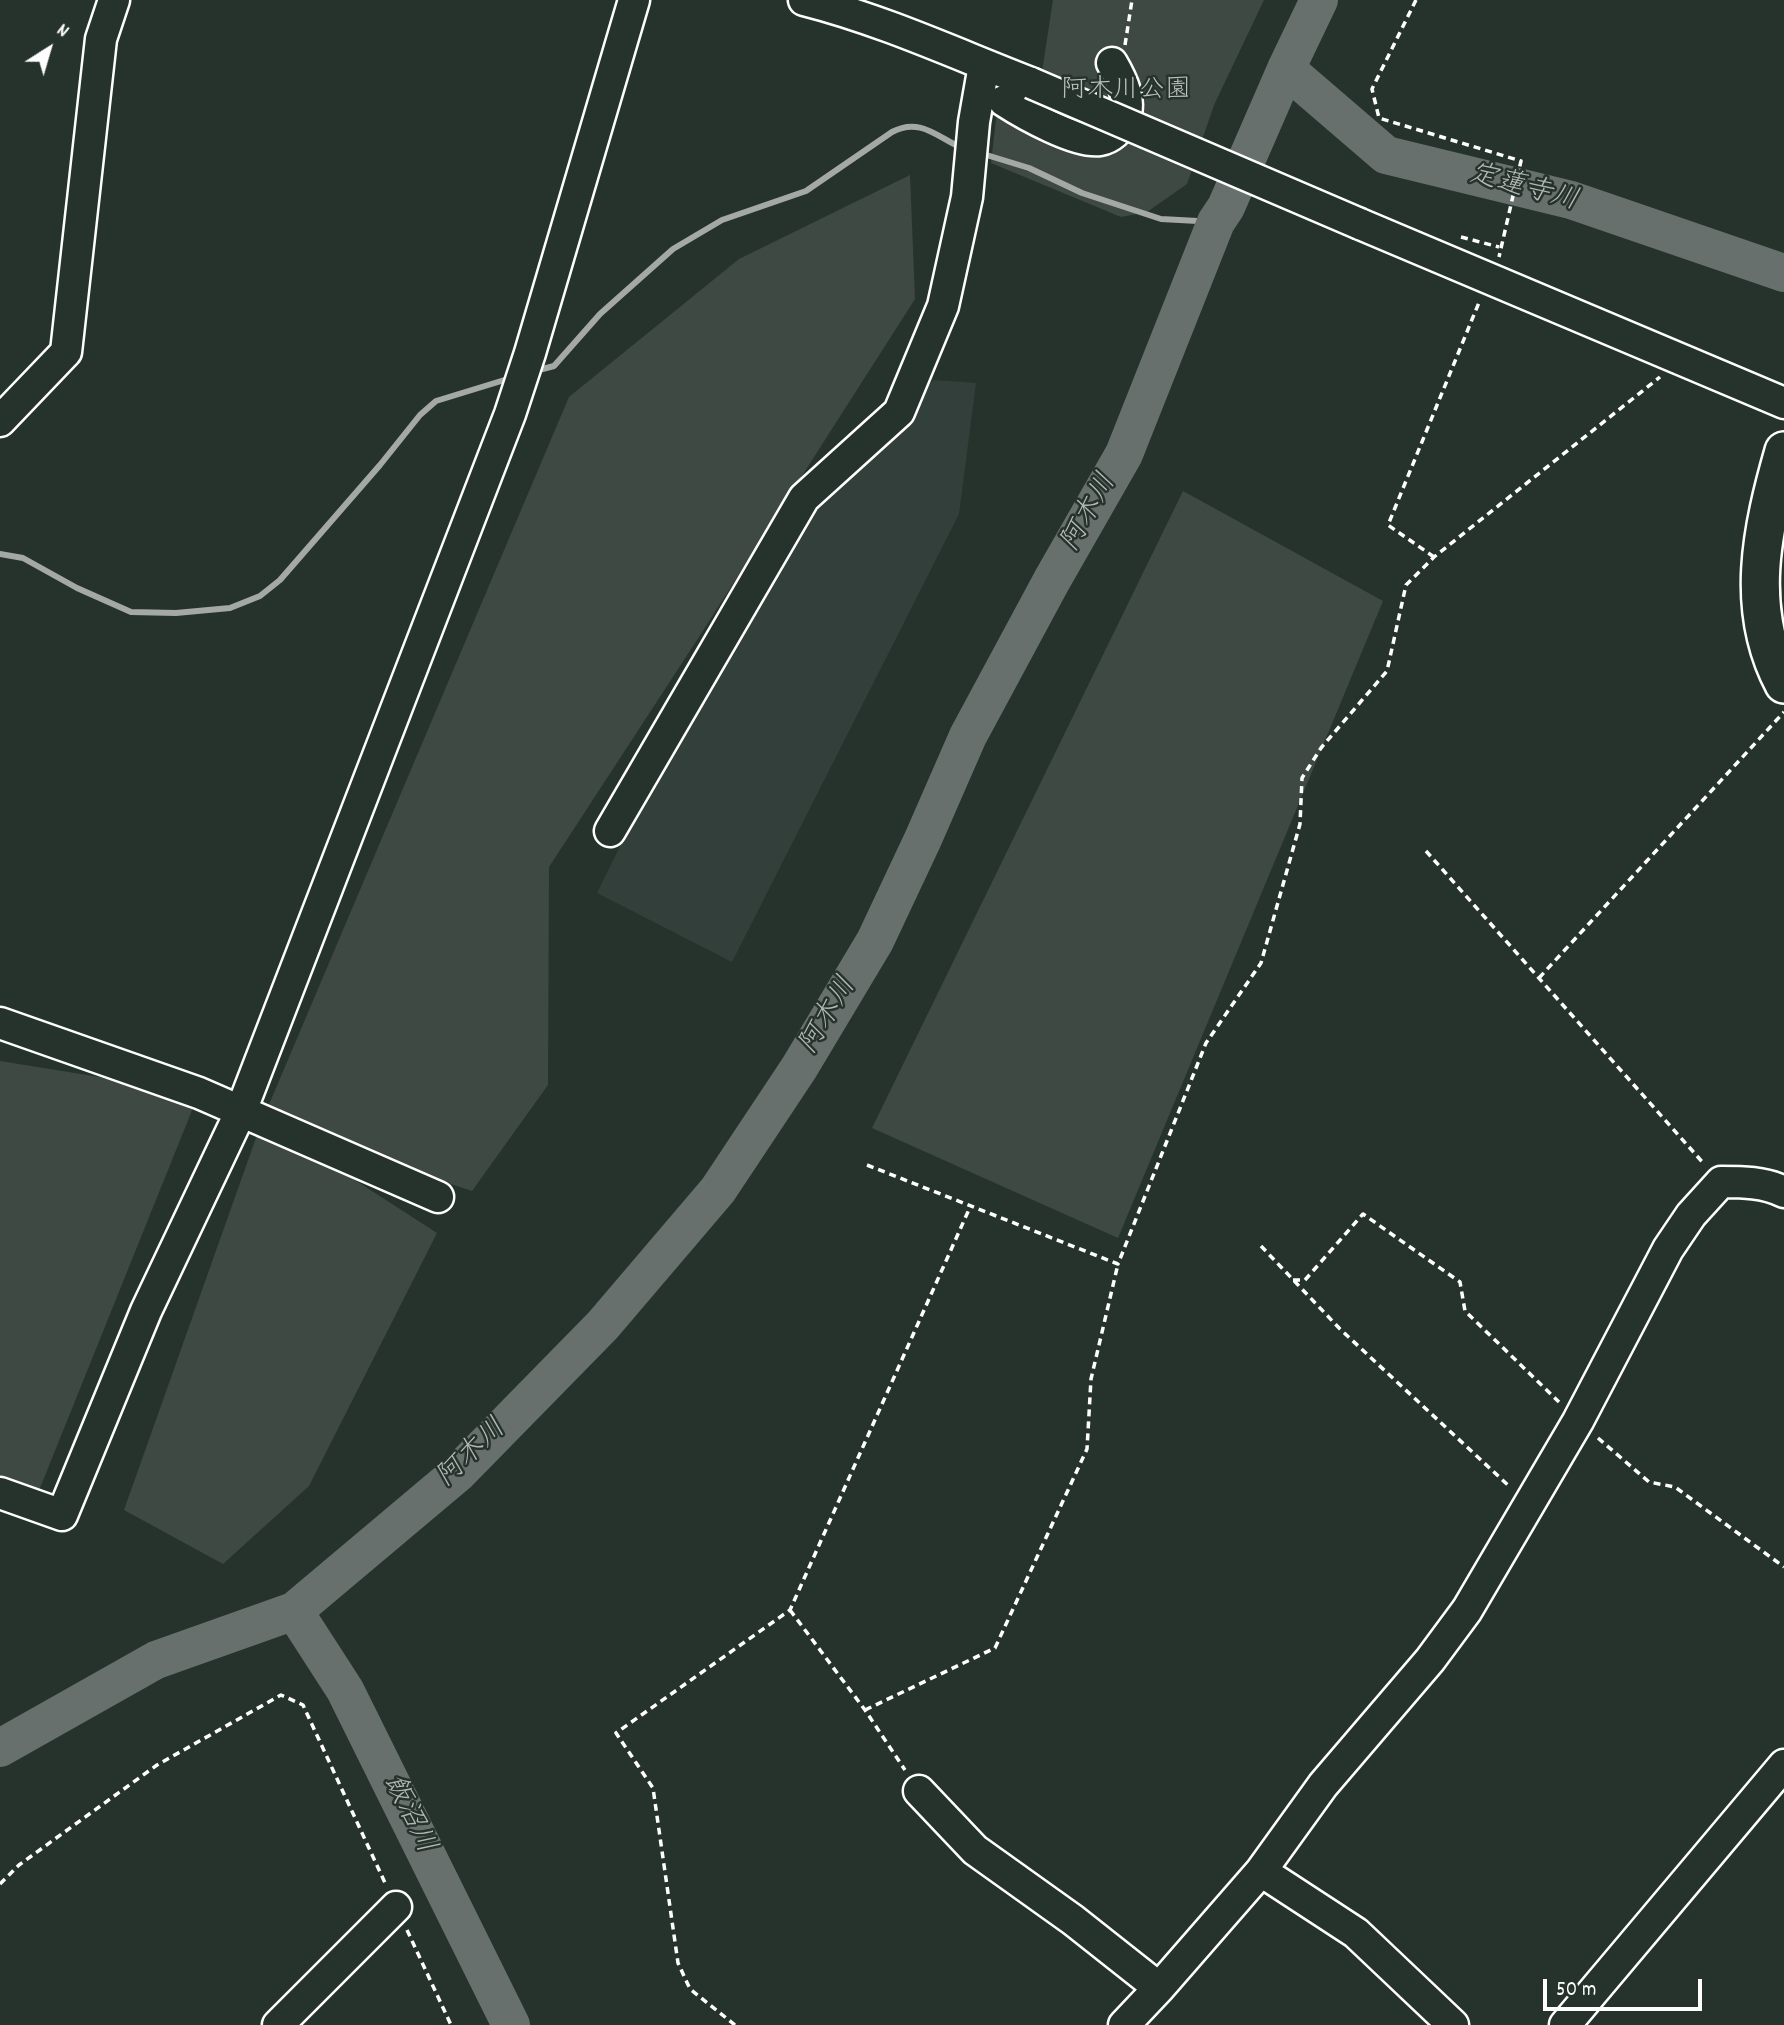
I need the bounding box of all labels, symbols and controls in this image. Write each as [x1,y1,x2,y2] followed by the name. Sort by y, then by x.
[14,14,84,84] north arrow
[50,18,74,45] text: N
[1061,76,1191,108] park label: 阿木川公園
[1465,159,1581,221] water label: 定蓮寺川
[1056,469,1126,559] water label: 阿木川
[794,972,866,1062] water label: 阿木川
[431,1414,515,1496] water label: 阿木川
[373,1770,441,1860] water label: 飯沼川
[1546,1966,1705,2010] scale bar
[1556,1976,1596,2006] text: 50 m

